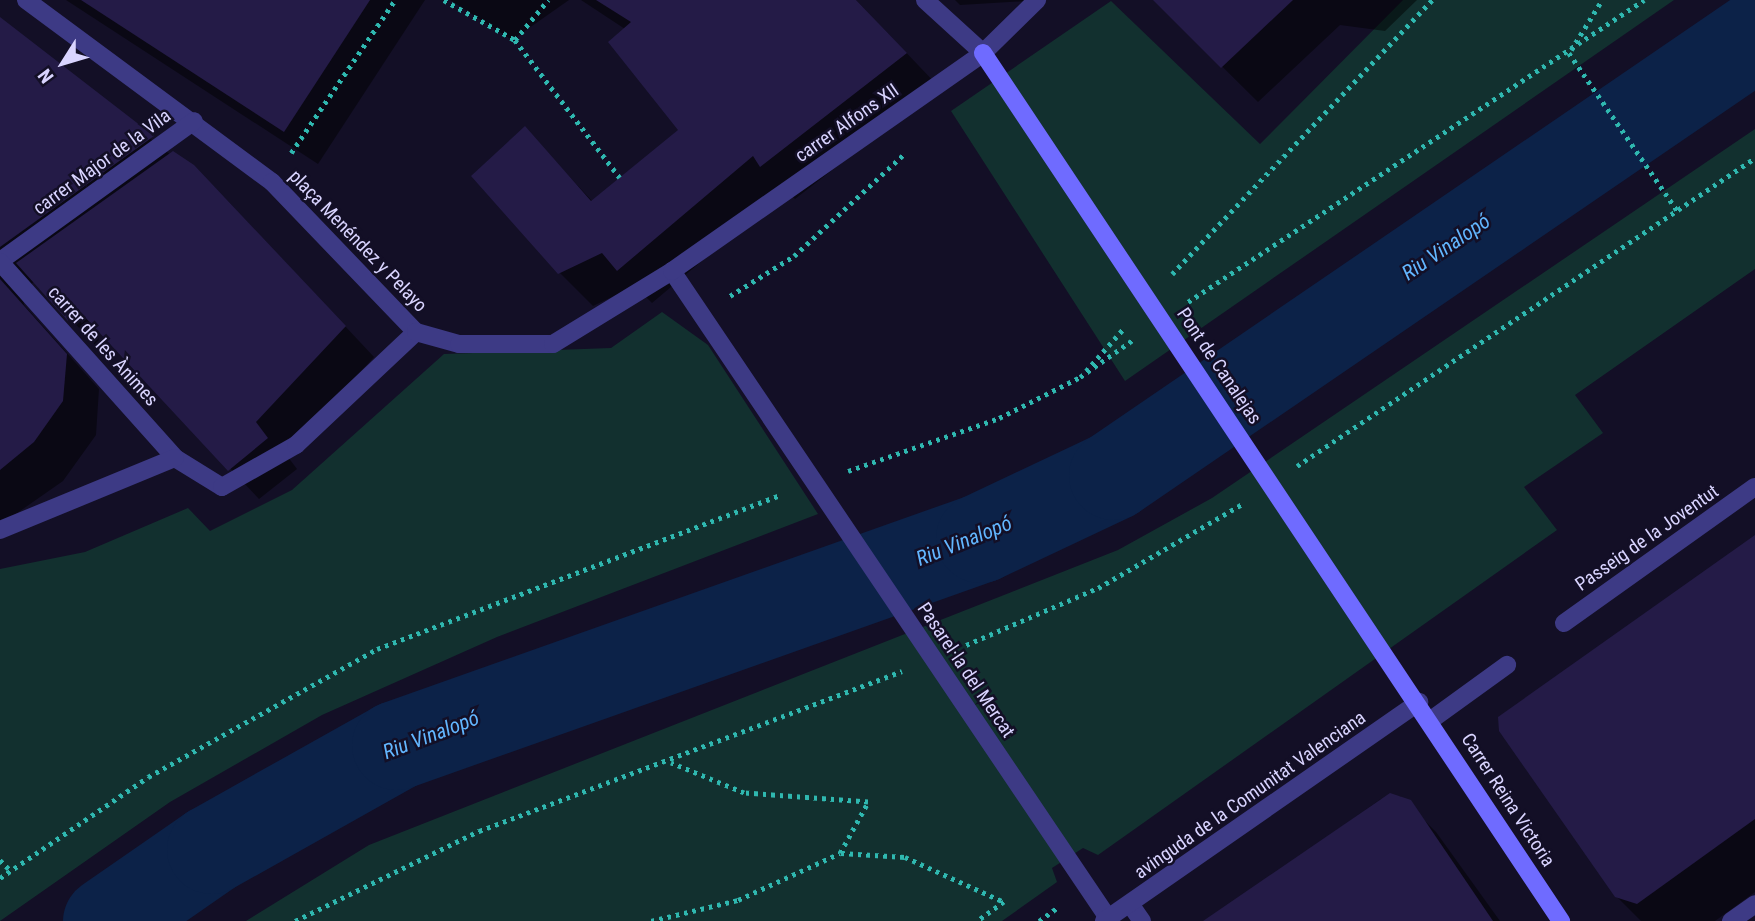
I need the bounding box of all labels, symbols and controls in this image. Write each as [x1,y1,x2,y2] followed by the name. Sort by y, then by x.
[28,28,98,98] north arrow
[33,64,59,88] text: N
[791,79,903,167] street label: carrer Alfons XII
[29,104,175,220] street label: carrer Major de la Vila
[284,165,432,317] street label: plaça Menéndez y Pelayo
[1397,208,1495,286] water label: Riu Vinalopó
[43,281,163,411] street label: carrer de les Ànimes
[1172,304,1266,428] street label: Pont de Canalejas
[1571,480,1723,596] street label: Passeig de la Joventut
[912,510,1016,572] water label: Riu Vinalopó
[912,598,1020,742] street label: Pasarel·la del Mercat
[379,705,483,765] water label: Riu Vinalopó
[1130,706,1370,884] street label: avinguda de la Comunitat Valenciana
[1456,729,1560,871] street label: Carrer Reina Victoria

